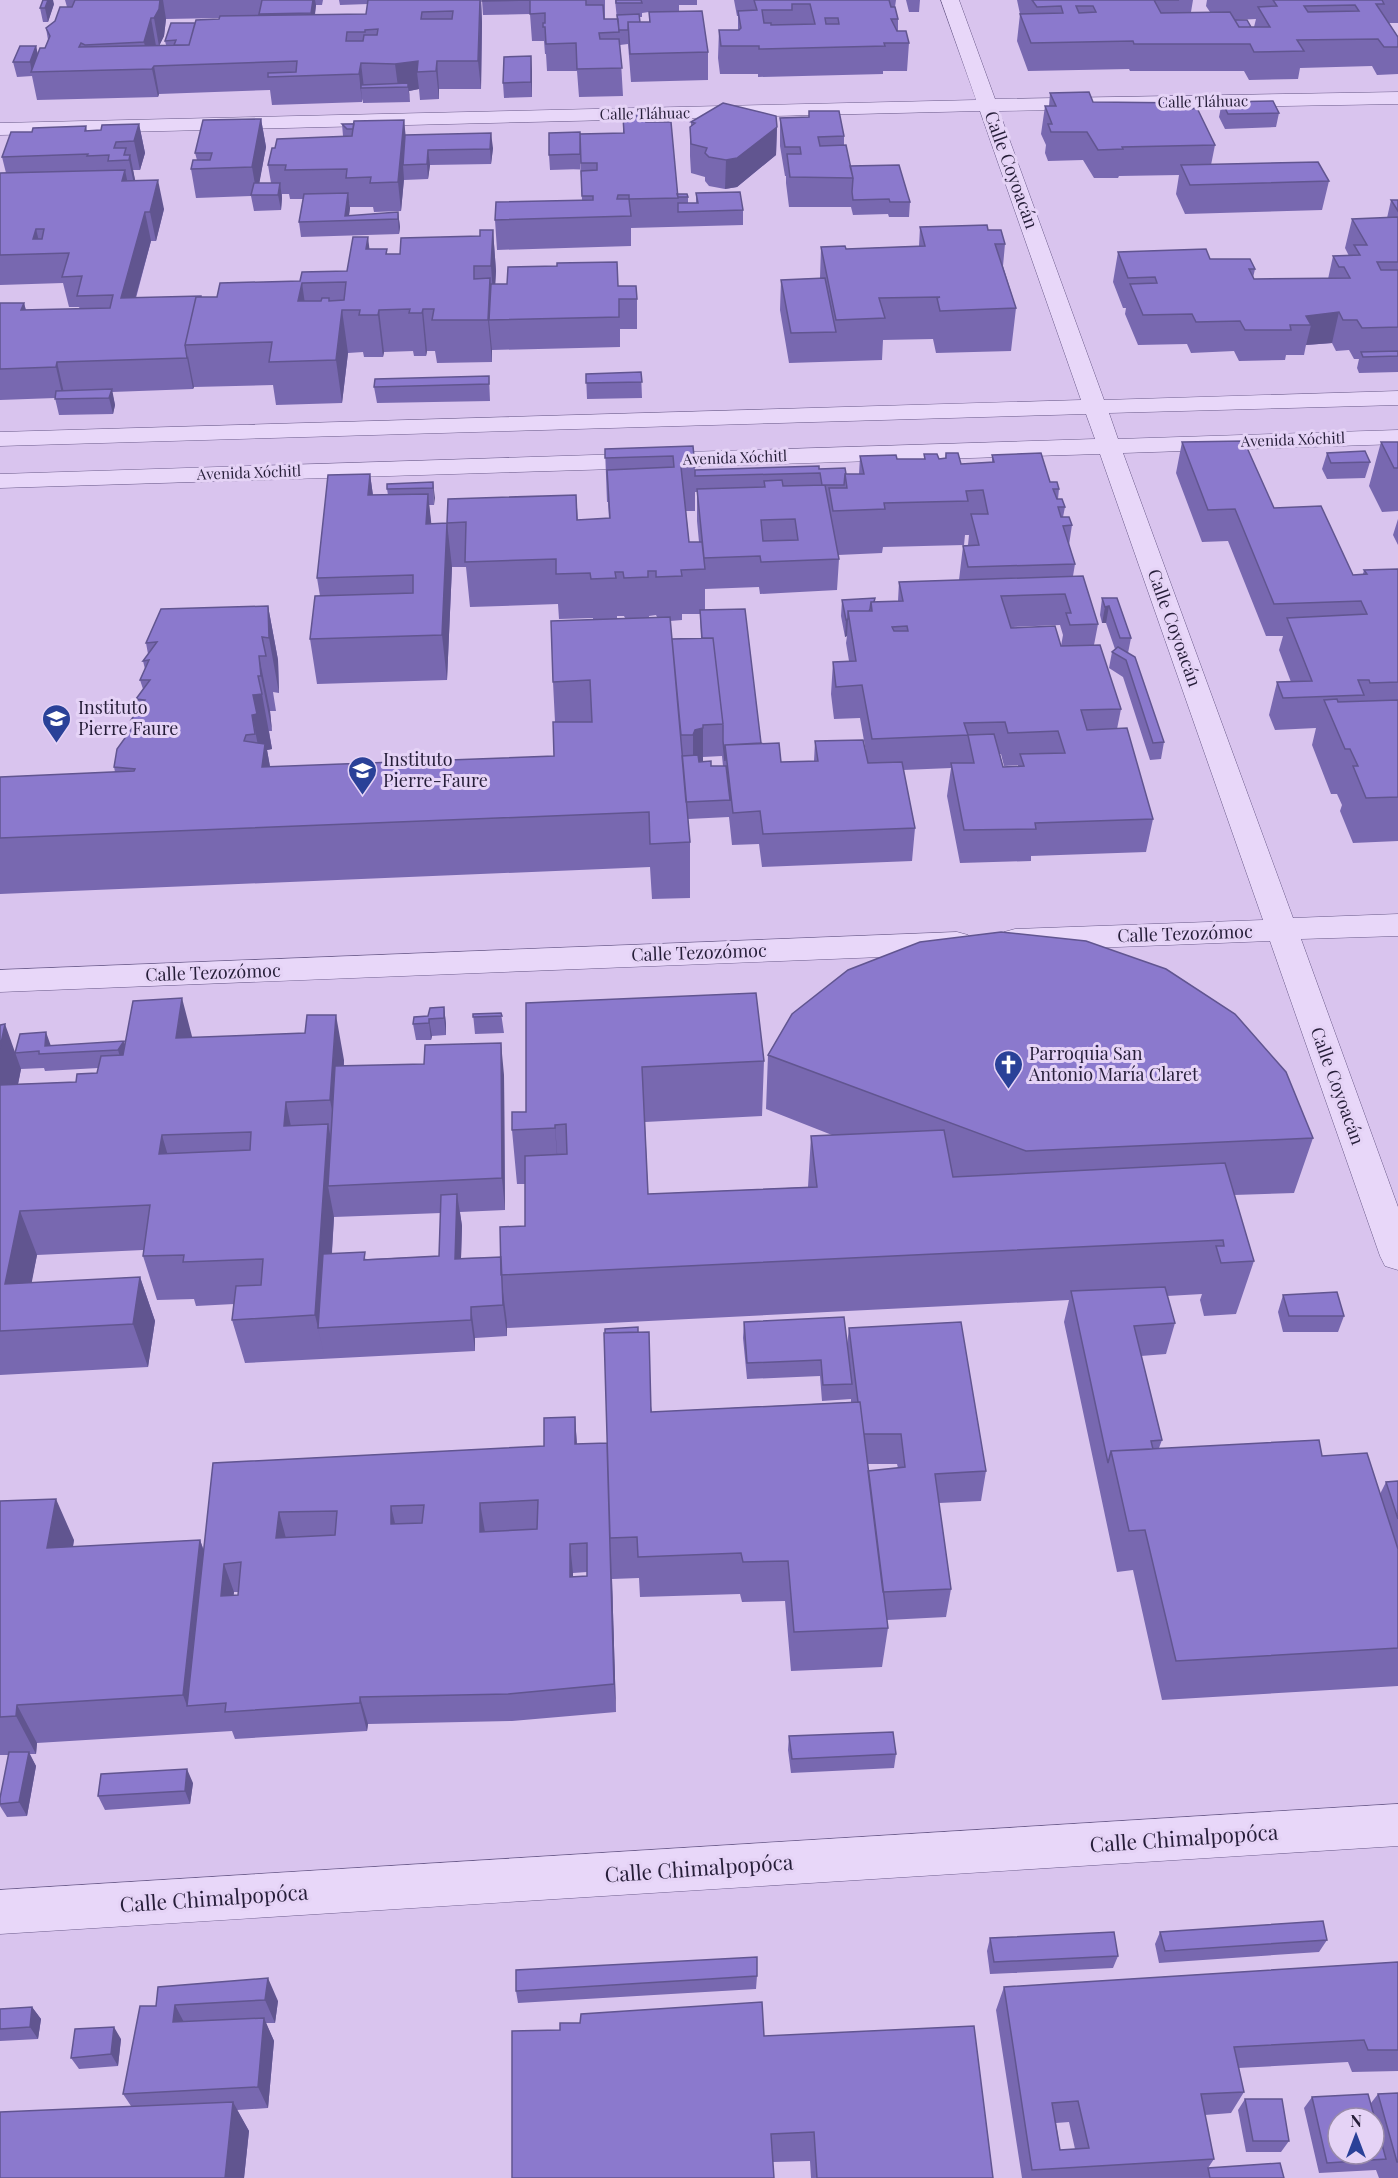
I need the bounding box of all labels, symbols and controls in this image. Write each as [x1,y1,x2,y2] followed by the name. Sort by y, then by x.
[1158,90,1248,112] street label: Calle Tláhuac
[600,102,690,124] street label: Calle Tláhuac
[980,108,1044,232] street label: Calle Coyoacán
[1239,427,1346,451] street label: Avenida Xóchitl
[681,445,788,469] street label: Avenida Xóchitl
[195,460,302,484] street label: Avenida Xóchitl
[1143,566,1207,690] street label: Calle Coyoacán
[78,695,178,740] place label: Instituto Pierre Faure
[41,702,73,744] school or university icon: Instituto Pierre Faure
[383,747,488,792] place label: Instituto Pierre-Faure
[346,754,378,796] school or university icon: Instituto Pierre-Faure
[1117,919,1253,947] street label: Calle Tezozómoc
[631,938,767,966] street label: Calle Tezozómoc
[145,958,281,986] street label: Calle Tezozómoc
[1306,1024,1370,1148] street label: Calle Coyoacán
[1028,1041,1199,1086] place label: Parroquia San Antonio María Claret
[992,1048,1024,1090] church icon: Parroquia San Antonio María Claret
[1089,1816,1279,1858] street label: Calle Chimalpopóca
[604,1846,794,1888] street label: Calle Chimalpopóca
[119,1876,309,1918] street label: Calle Chimalpopóca
[1326,2106,1386,2166] north arrow
[1350,2110,1362,2131] text: N

